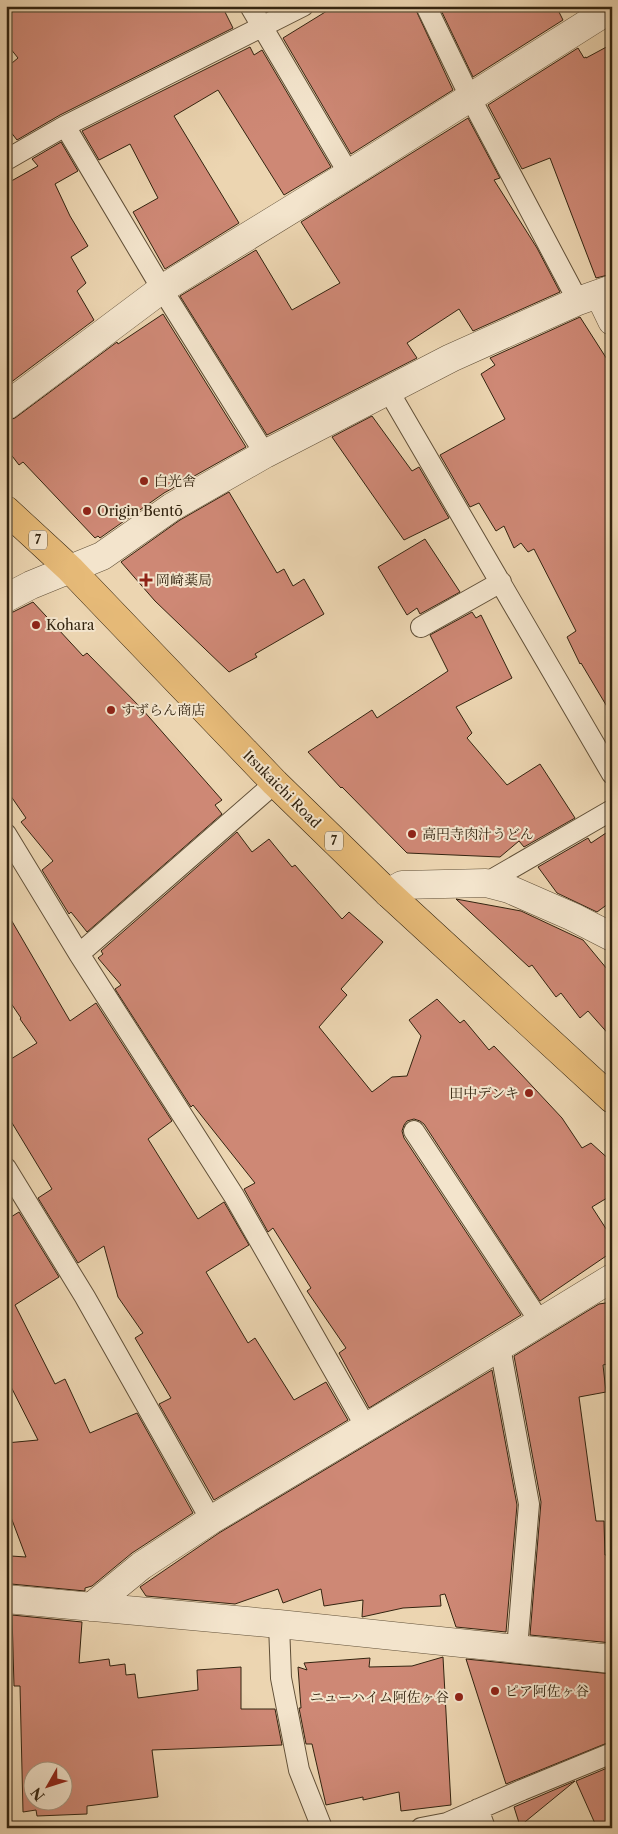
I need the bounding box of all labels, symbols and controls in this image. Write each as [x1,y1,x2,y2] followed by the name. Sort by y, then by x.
[154,472,196,490] place label: 白光舎
[138,475,150,487] marker: 白光舎
[97,502,183,520] place label: Origin Bentō
[81,505,93,517] marker: Origin Bentō
[29,530,47,550] road number: 7
[156,571,212,589] place label: 岡崎薬局
[140,574,152,586] marker: 岡崎薬局
[46,616,95,634] place label: Kohara
[30,619,42,631] marker: Kohara
[121,701,205,719] place label: すずらん商店
[105,704,117,716] marker: すずらん商店
[239,746,325,832] street label: Itsukaichi Road
[422,825,534,843] place label: 高円寺肉汁うどん
[406,828,418,840] marker: 高円寺肉汁うどん
[325,831,343,850] road number: 7
[449,1084,519,1102] place label: 田中デンキ
[523,1087,535,1099] marker: 田中デンキ
[505,1682,589,1700] place label: ピア阿佐ヶ谷
[489,1685,501,1697] marker: ピア阿佐ヶ谷
[310,1688,449,1706] place label: ニューハイム阿佐ヶ谷
[453,1691,465,1703] marker: ニューハイム阿佐ヶ谷
[22,1762,72,1812] north arrow
[27,1784,49,1805] text: N

